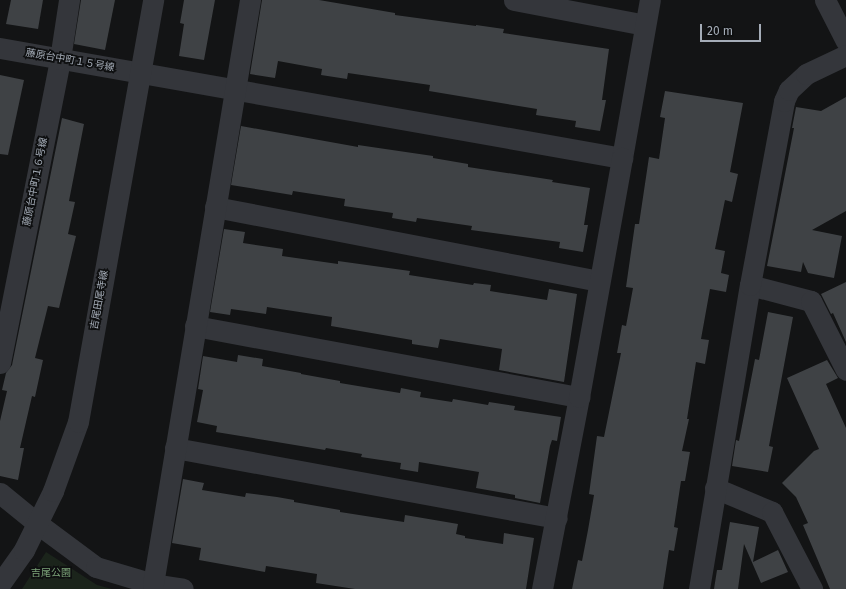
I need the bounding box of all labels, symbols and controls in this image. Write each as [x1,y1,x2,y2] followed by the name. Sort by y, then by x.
[702,16,763,42] scale bar
[707,24,733,38] text: 20 m
[25,47,115,75] street label: 藤原台中町１５号線
[22,137,50,227] street label: 藤原台中町１６号線
[89,269,111,331] street label: 吉尾田尾寺線
[31,568,71,580] park label: 吉尾公園

